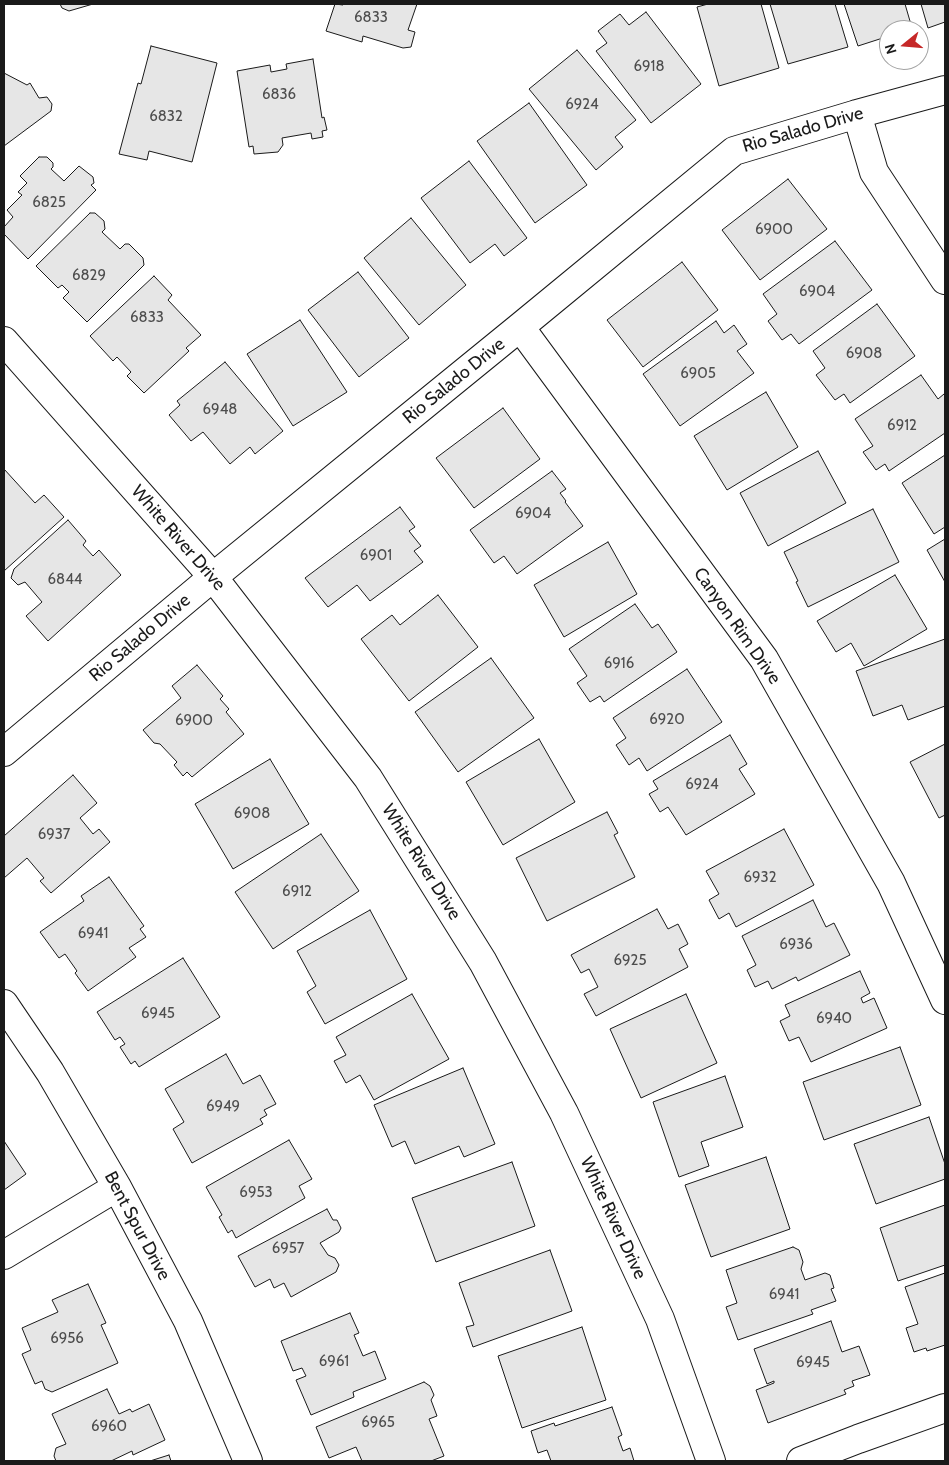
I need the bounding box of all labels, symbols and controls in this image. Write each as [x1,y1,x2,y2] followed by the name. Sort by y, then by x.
[354,9,388,27] house number: 6833
[879,20,929,70] north arrow
[881,42,901,56] text: N
[633,58,665,76] house number: 6918
[262,86,296,104] house number: 6836
[565,96,599,114] house number: 6924
[740,102,866,158] street label: Rio Salado Drive
[149,108,183,126] house number: 6832
[32,194,66,212] house number: 6825
[755,221,793,239] house number: 6900
[72,267,106,285] house number: 6829
[799,283,835,301] house number: 6904
[130,309,164,327] house number: 6833
[399,333,509,429] street label: Rio Salado Drive
[846,345,882,363] house number: 6908
[680,365,716,383] house number: 6905
[203,401,237,419] house number: 6948
[887,417,917,435] house number: 6912
[126,481,230,595] street label: White River Drive
[515,505,551,523] house number: 6904
[360,547,392,565] house number: 6901
[689,564,785,688] street label: Canyon Rim Drive
[48,571,82,589] house number: 6844
[85,590,195,686] street label: Rio Salado Drive
[604,655,634,673] house number: 6916
[649,711,685,729] house number: 6920
[175,712,213,730] house number: 6900
[685,776,719,794] house number: 6924
[377,800,465,924] street label: White River Drive
[234,805,270,823] house number: 6908
[38,826,70,844] house number: 6937
[743,869,777,887] house number: 6932
[282,883,312,901] house number: 6912
[78,925,108,943] house number: 6941
[779,936,813,954] house number: 6936
[613,952,647,970] house number: 6925
[141,1005,175,1023] house number: 6945
[816,1010,852,1028] house number: 6940
[206,1098,240,1116] house number: 6949
[575,1153,651,1283] street label: White River Drive
[99,1168,175,1284] street label: Bent Spur Drive
[239,1184,273,1202] house number: 6953
[272,1240,304,1258] house number: 6957
[769,1286,799,1304] house number: 6941
[50,1330,84,1348] house number: 6956
[319,1353,349,1371] house number: 6961
[796,1354,830,1372] house number: 6945
[361,1414,395,1432] house number: 6965
[91,1418,127,1436] house number: 6960

